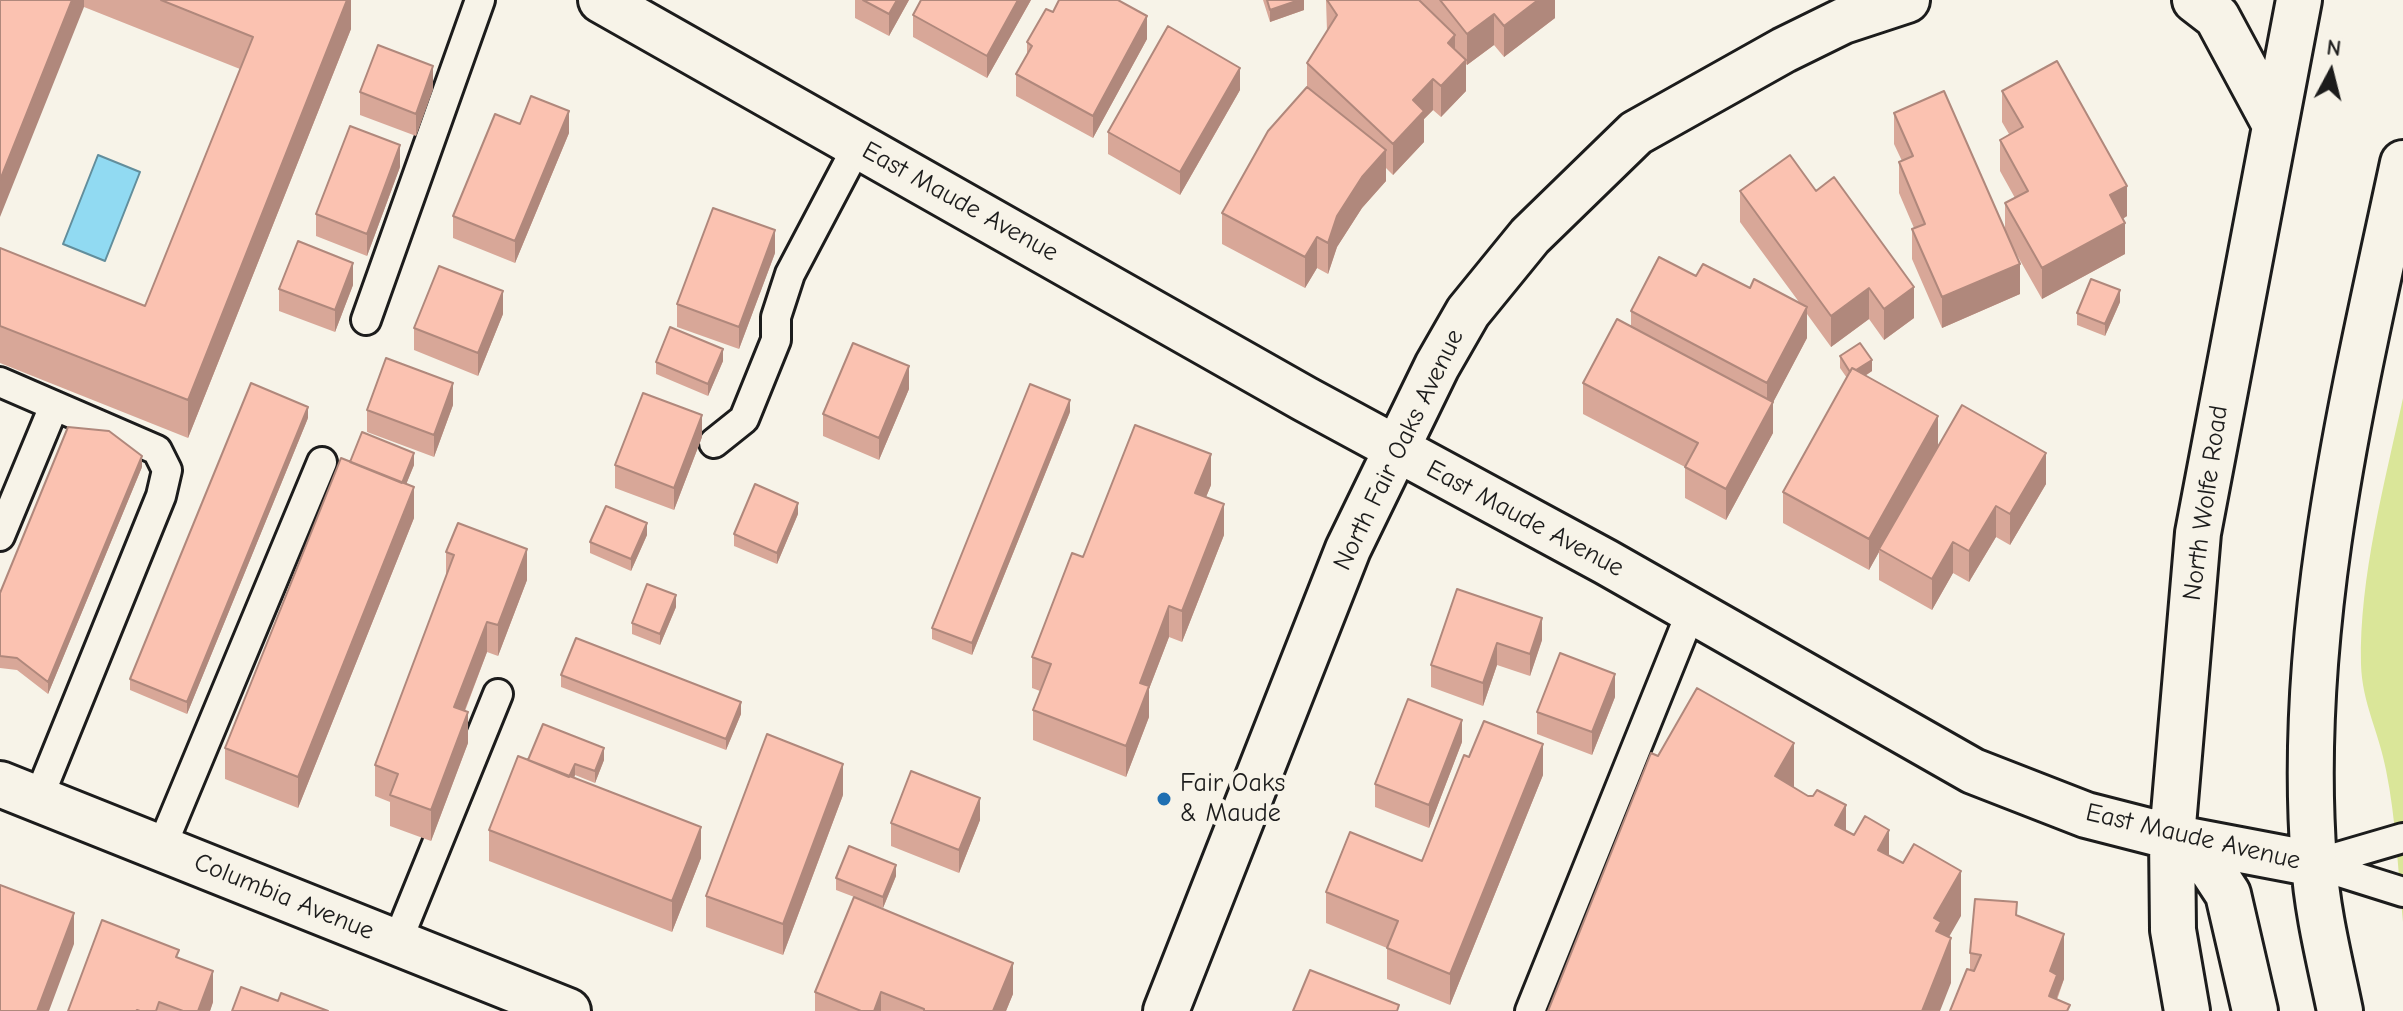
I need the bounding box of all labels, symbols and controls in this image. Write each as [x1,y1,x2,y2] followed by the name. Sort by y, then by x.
[2291,32,2371,112] north arrow
[2325,34,2343,62] text: N
[857,135,1063,269] street label: East Maude Avenue
[1327,324,1471,576] street label: North Fair Oaks Avenue
[2177,403,2235,603] street label: North Wolfe Road
[1421,454,1629,584] street label: East Maude Avenue
[1180,768,1285,830] place label: Fair Oaks & Maude
[1155,790,1173,808] marker: Fair Oaks & Maude
[2083,797,2303,877] street label: East Maude Avenue
[189,847,379,947] street label: Columbia Avenue

